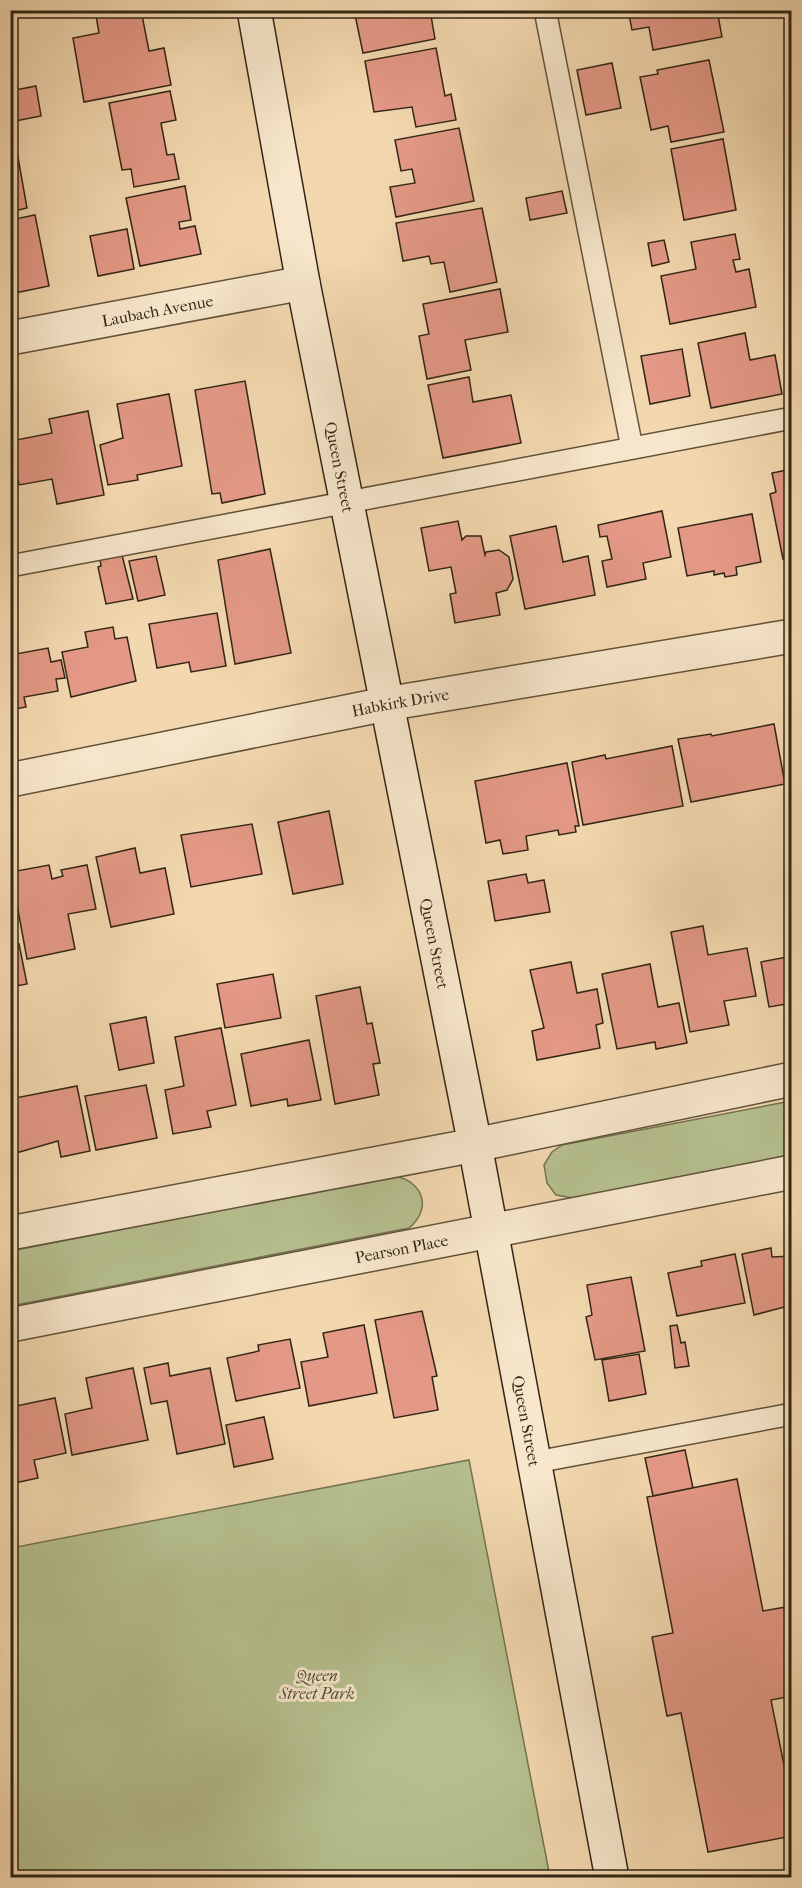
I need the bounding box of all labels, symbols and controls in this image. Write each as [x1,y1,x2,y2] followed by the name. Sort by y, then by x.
[100,291,215,331] street label: Laubach Avenue
[321,420,358,514] street label: Queen Street
[350,685,451,721] street label: Habkirk Drive
[416,897,453,991] street label: Queen Street
[353,1230,450,1267] street label: Pearson Place
[508,1374,544,1468] street label: Queen Street
[278,1666,355,1703] park label: Queen Street Park

